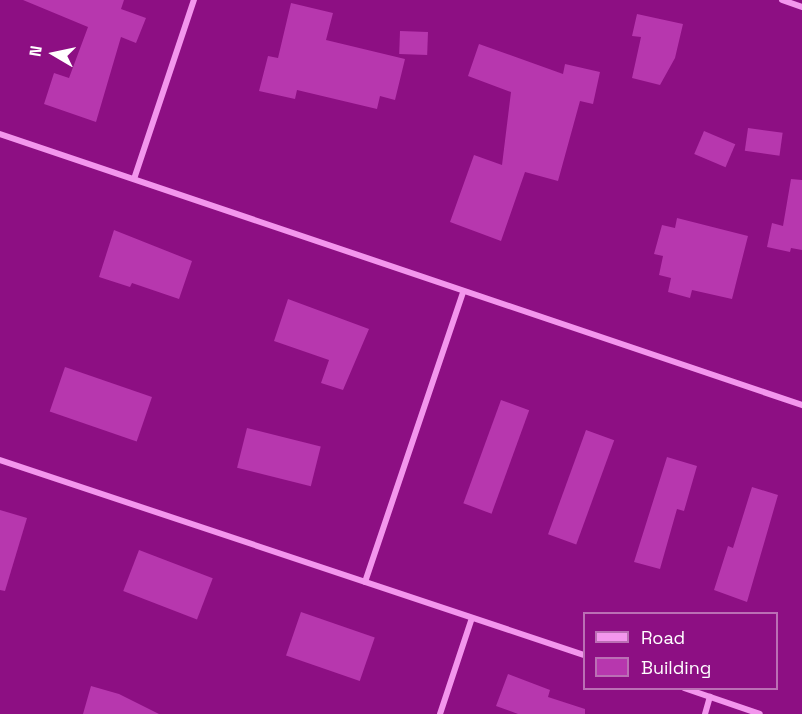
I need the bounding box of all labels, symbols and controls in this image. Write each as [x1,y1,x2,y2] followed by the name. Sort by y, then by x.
[24,24,84,84] north arrow
[25,44,47,58] text: N
[583,612,778,690] legend
[641,626,685,649] text: Road
[641,656,711,679] text: Building

